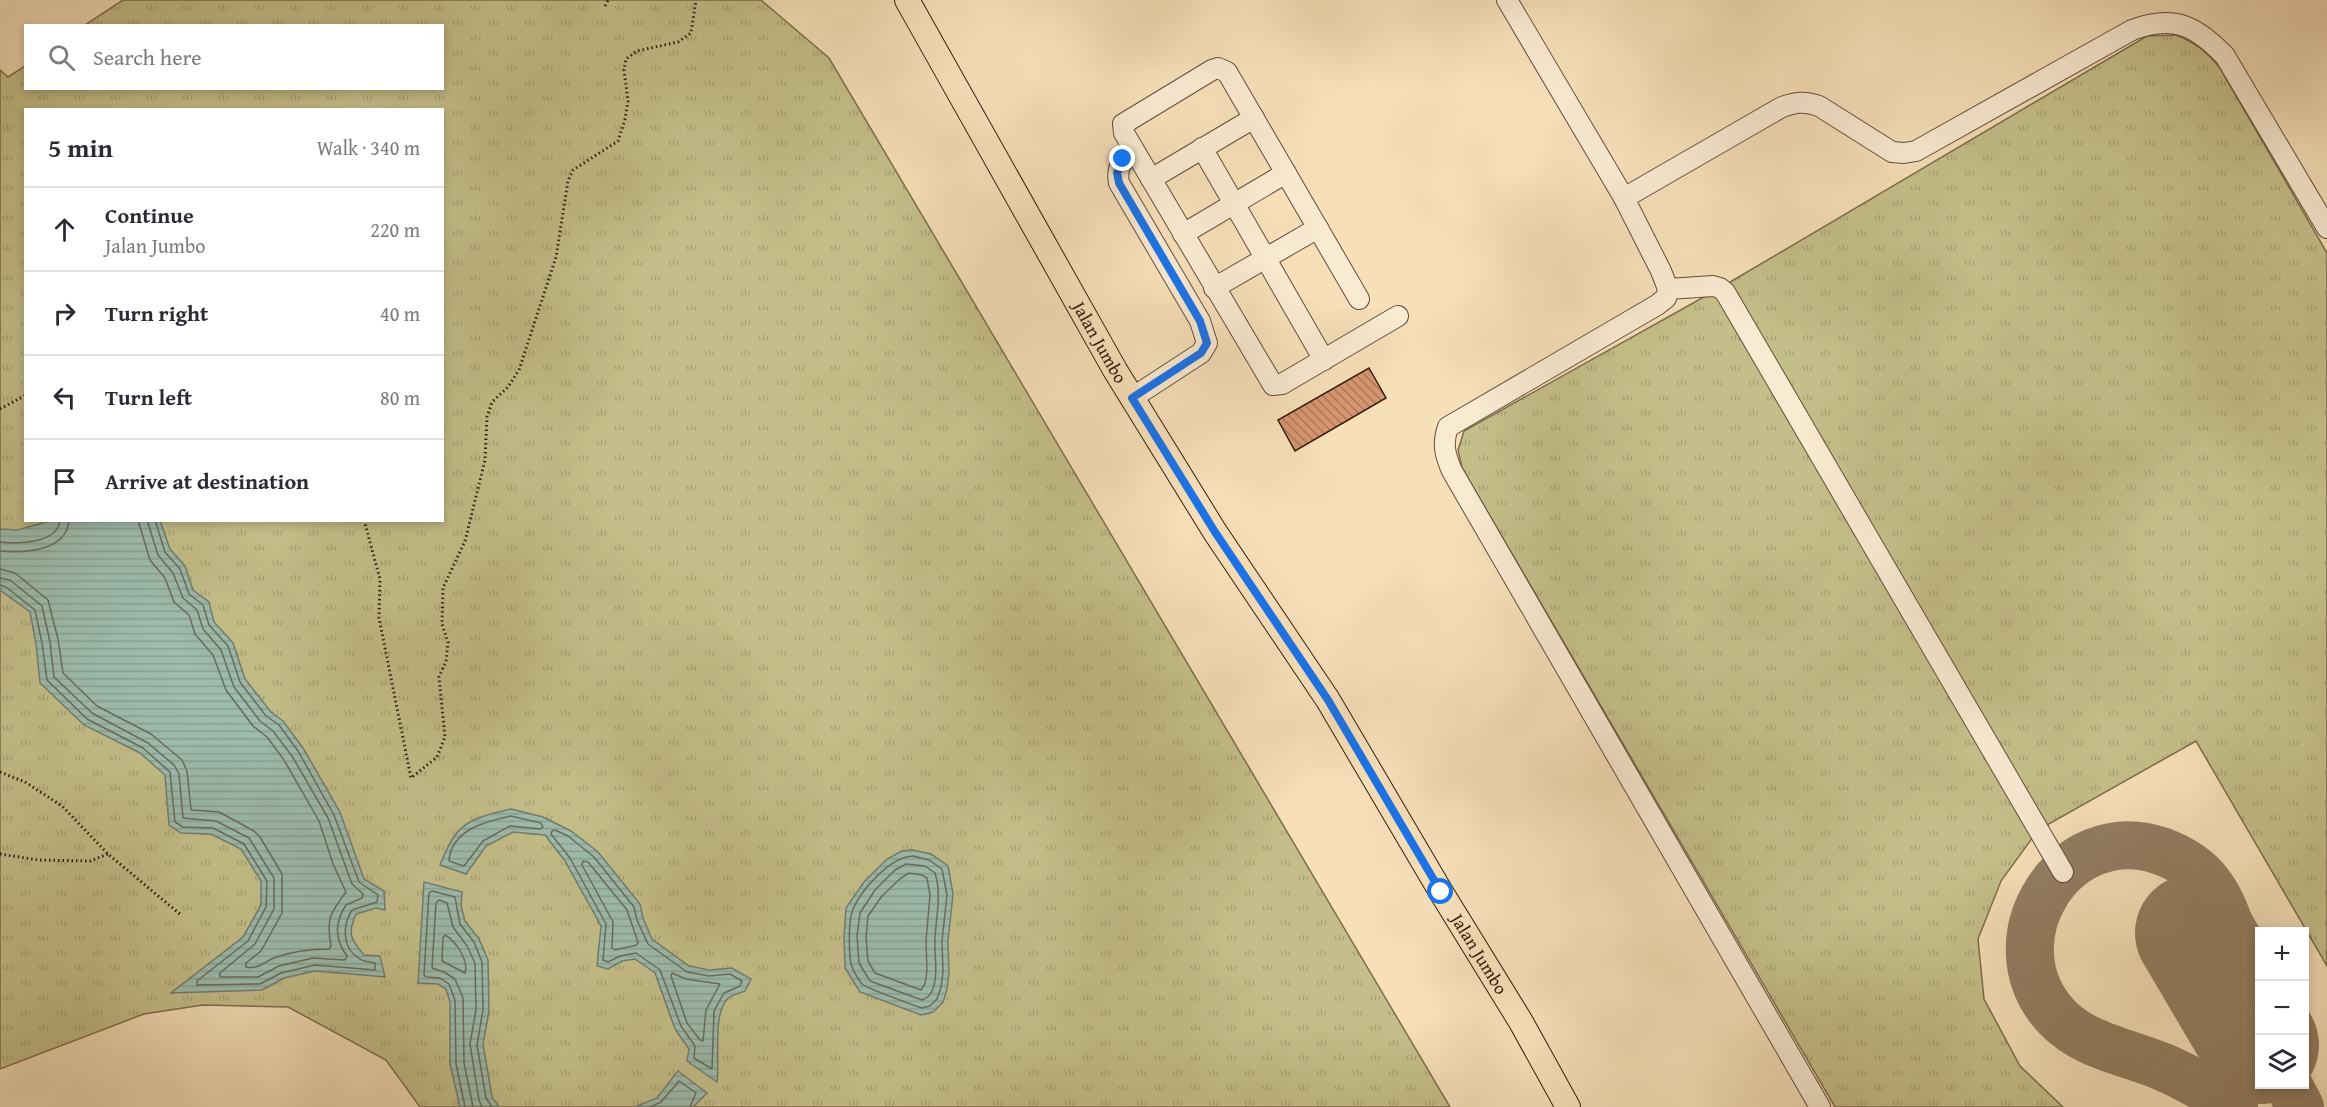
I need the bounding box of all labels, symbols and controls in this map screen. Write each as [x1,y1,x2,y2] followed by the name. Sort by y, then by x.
[24,24,444,90] search box
[45,41,78,74] icon: search
[93,41,202,73] text: Search here
[48,128,113,167] text: 5 min
[317,133,420,162] text: Walk · 340 m
[1109,145,1135,171] route end
[105,199,194,231] text: Continue
[48,213,81,246] icon: ahead
[370,215,420,244] text: 220 m
[105,231,205,260] text: Jalan Jumbo
[1065,295,1134,389] street label: Jalan Jumbo
[48,297,81,330] icon: right
[105,297,208,329] text: Turn right
[380,299,420,328] text: 40 m
[48,381,81,414] icon: left
[105,381,192,413] text: Turn left
[380,383,420,412] text: 80 m
[48,465,81,498] icon: arrive
[105,465,309,497] text: Arrive at destination
[1427,878,1453,904] route start
[1443,907,1515,999] street label: Jalan Jumbo
[2255,927,2309,1089] map controls
[2255,927,2309,981] button: +
[2255,981,2309,1035] button: −
[2255,1035,2309,1089] button: layers

